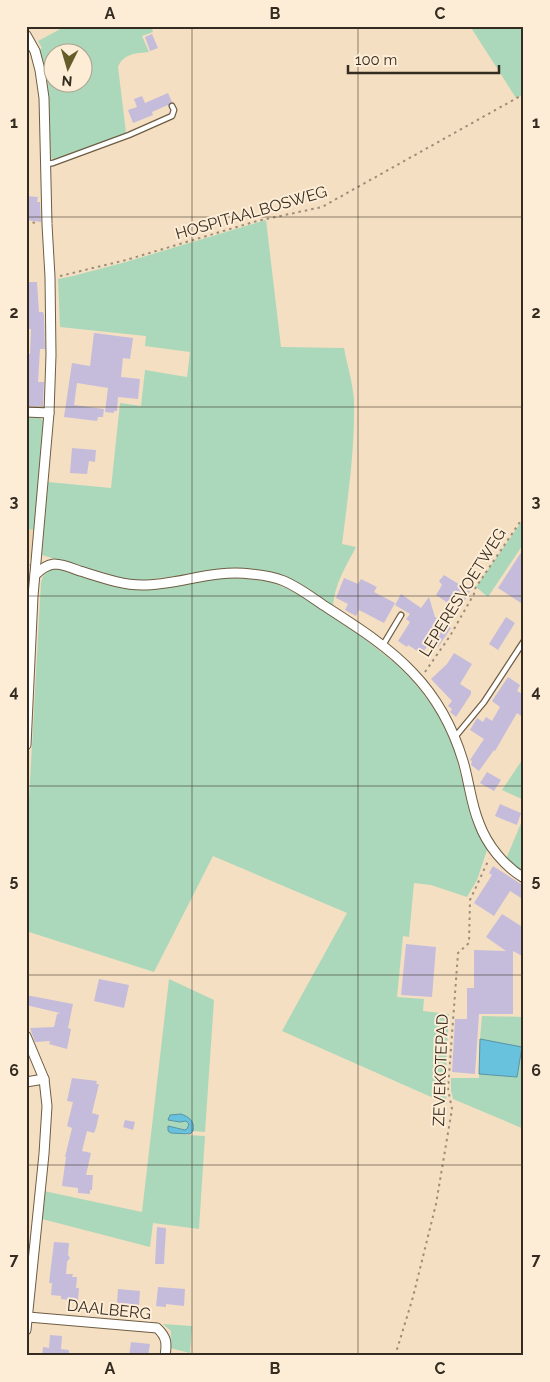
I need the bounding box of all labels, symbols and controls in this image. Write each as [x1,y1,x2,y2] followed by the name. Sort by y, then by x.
[105,4,116,23] text: A
[270,4,281,23] text: B
[435,4,446,23] text: C
[42,42,92,92] north arrow
[348,42,499,74] scale bar
[355,51,397,69] text: 100 m
[61,73,73,89] text: N
[10,113,18,132] text: 1
[532,113,540,132] text: 1
[173,182,329,243] street label: HOSPITAALBOSWEG
[9,303,19,322] text: 2
[531,303,541,322] text: 2
[10,492,19,511] text: 3
[532,492,541,511] text: 3
[415,524,510,660] street label: LEPERESVOETWEG
[9,682,19,701] text: 4
[531,682,541,701] text: 4
[10,871,19,890] text: 5
[532,871,541,890] text: 5
[429,1013,452,1127] street label: ZEVEKOTEPAD
[9,1061,19,1080] text: 6
[531,1061,541,1080] text: 6
[10,1250,19,1269] text: 7
[532,1250,541,1269] text: 7
[66,1296,152,1323] street label: DAALBERG
[105,1359,116,1378] text: A
[270,1359,281,1378] text: B
[435,1359,446,1378] text: C

